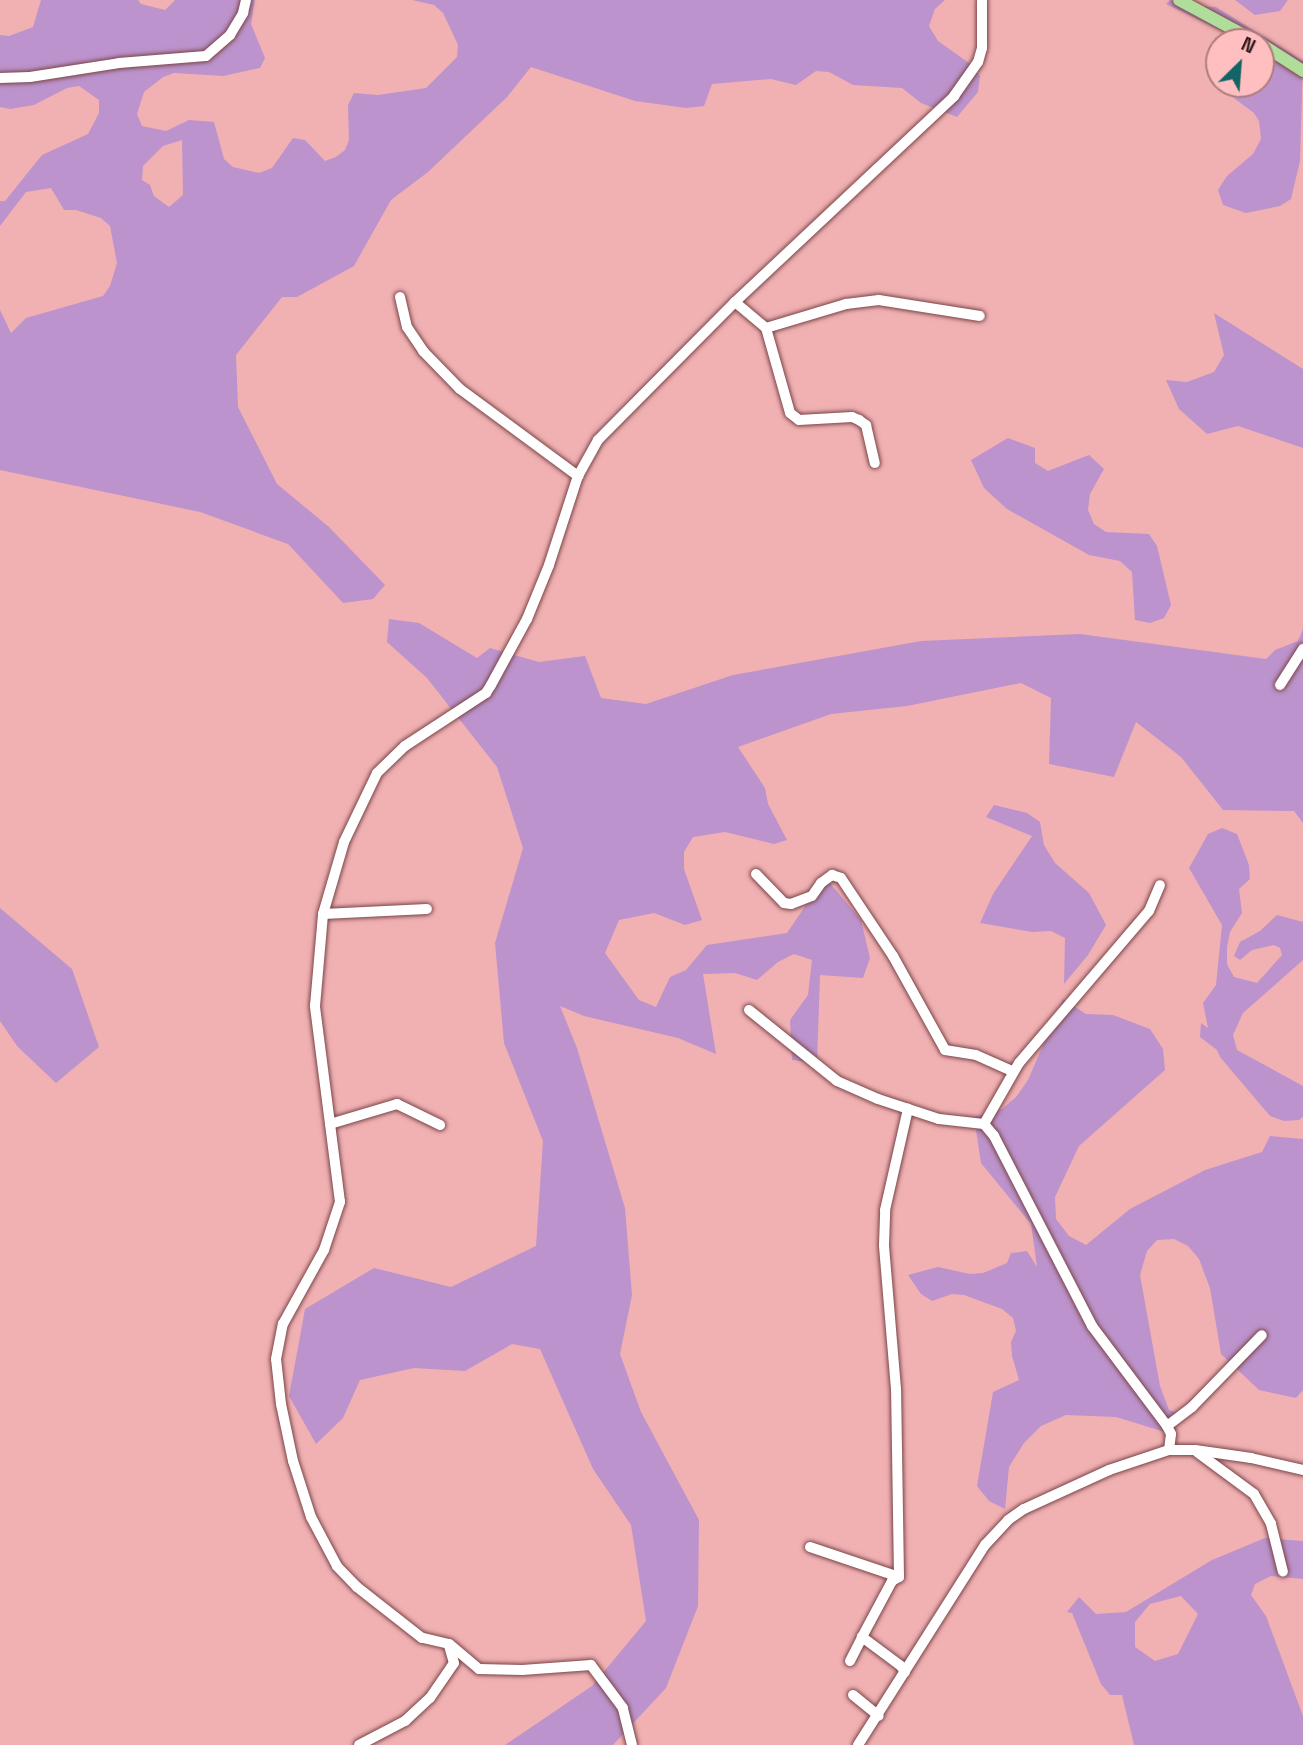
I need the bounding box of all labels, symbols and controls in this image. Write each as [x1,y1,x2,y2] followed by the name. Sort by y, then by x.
[1205,28,1275,98] north arrow
[1237,31,1259,59] text: N

